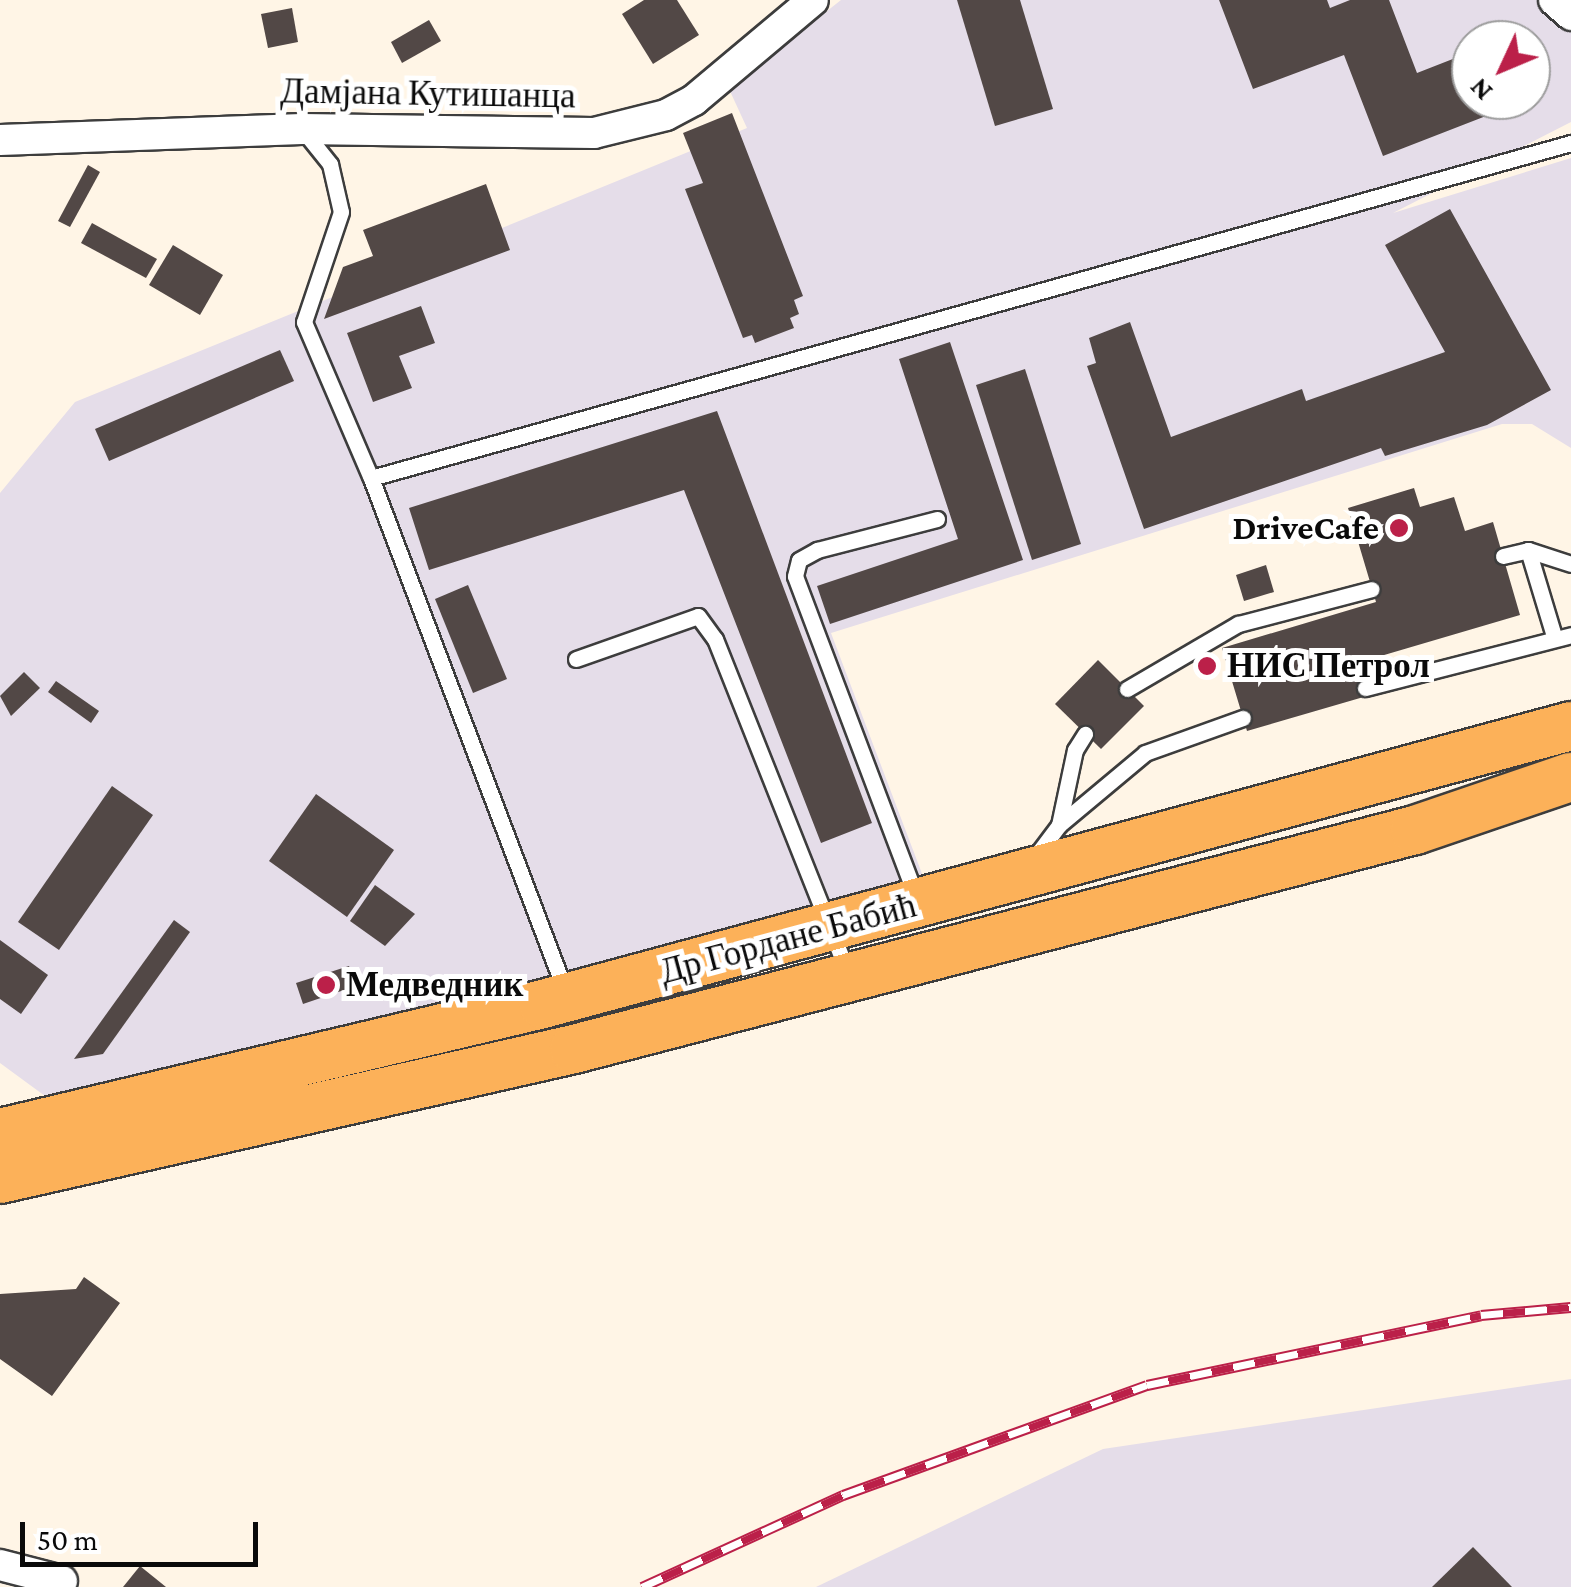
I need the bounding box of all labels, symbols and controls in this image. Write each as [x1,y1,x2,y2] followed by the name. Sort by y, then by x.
[1451,20,1551,120] north arrow
[280,70,576,118] street label: Дамјана Кутишанца
[1463,72,1498,107] text: N
[1232,507,1379,549] place label: DriveCafe
[1388,517,1410,539] marker: DriveCafe
[1227,645,1430,687] place label: НИС Петрол
[1196,655,1218,677] marker: НИС Петрол
[655,885,921,993] street label: Др Гордане Бабић
[346,964,524,1006] place label: Медведник
[315,974,337,996] marker: Медведник
[25,1502,262,1564] scale bar
[37,1523,98,1556] text: 50 m

